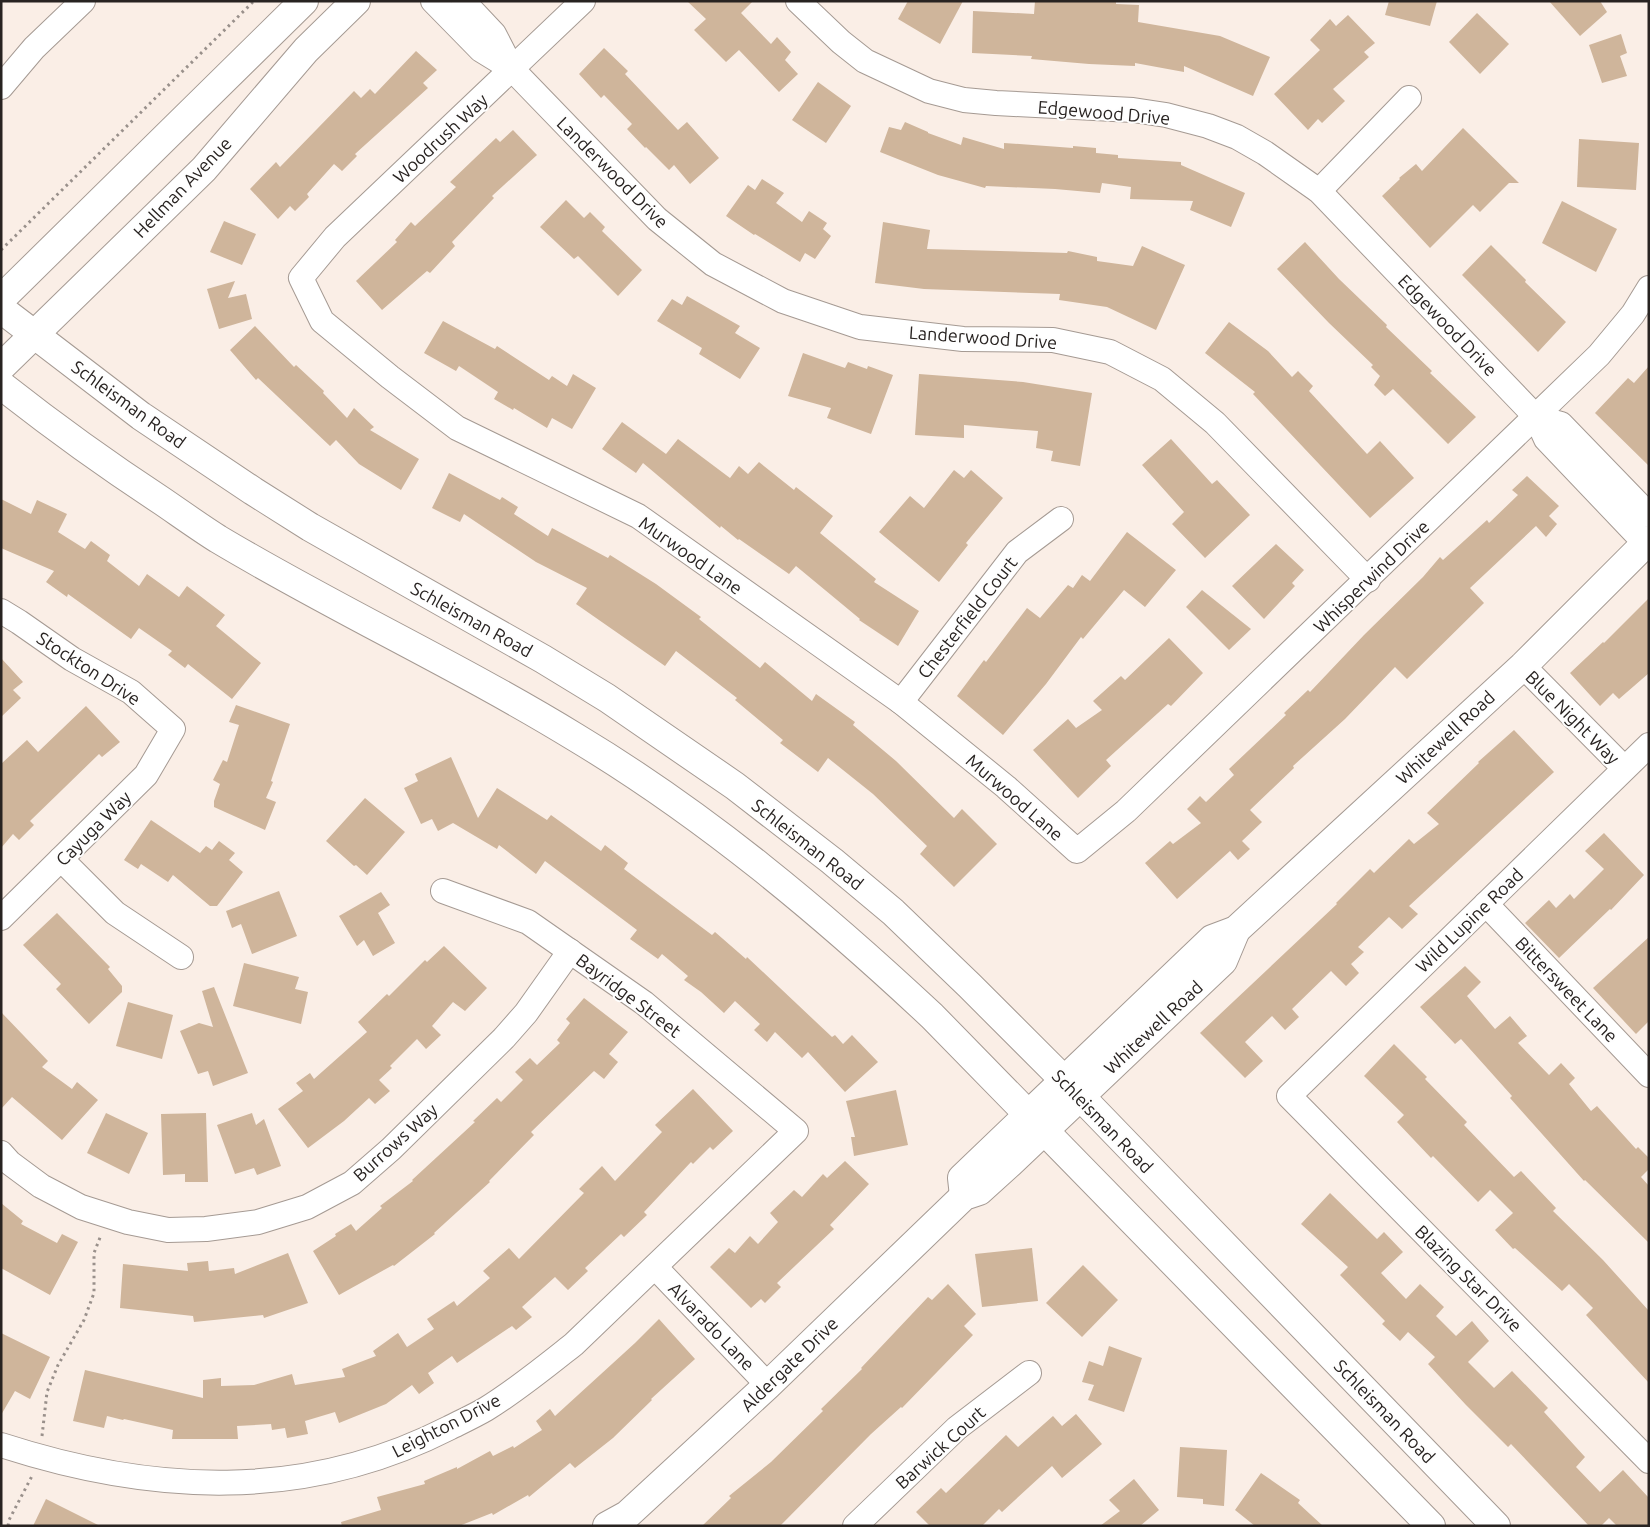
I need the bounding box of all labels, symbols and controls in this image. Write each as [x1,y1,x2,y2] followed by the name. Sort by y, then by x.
[389,89,491,187] street label: Woodrush Way
[1037,96,1171,128] street label: Edgewood Drive
[553,112,673,232] street label: Landerwood Drive
[129,133,235,241] street label: Hellman Avenue
[1395,270,1501,380] street label: Edgewood Drive
[908,322,1058,352] street label: Landerwood Drive
[68,356,190,452] street label: Schleisman Road
[636,512,746,598] street label: Murwood Lane
[1309,516,1433,636] street label: Whisperwind Drive
[913,552,1021,682] street label: Chesterfield Court
[408,577,536,661] street label: Schleisman Road
[34,627,144,709] street label: Stockton Drive
[1522,666,1624,768] street label: Blue Night Way
[1392,686,1498,788] street label: Whitewell Road
[963,750,1067,844] street label: Murwood Lane
[52,786,135,869] street label: Cayuga Way
[748,794,868,894] street label: Schleisman Road
[1411,864,1527,976] street label: Wild Lupine Road
[1512,932,1622,1046] street label: Bittersweet Lane
[573,949,685,1041] street label: Bayridge Street
[1100,976,1206,1078] street label: Whitewell Road
[1049,1065,1157,1177] street label: Schleisman Road
[349,1099,441,1185] street label: Burrows Way
[1412,1221,1526,1335] street label: Blazing Star Drive
[665,1278,759,1374] street label: Alvarado Lane
[736,1313,842,1415] street label: Aldergate Drive
[1331,1355,1439,1467] street label: Schleisman Road
[389,1389,503,1461] street label: Leighton Drive
[891,1402,989,1492] street label: Barwick Court

